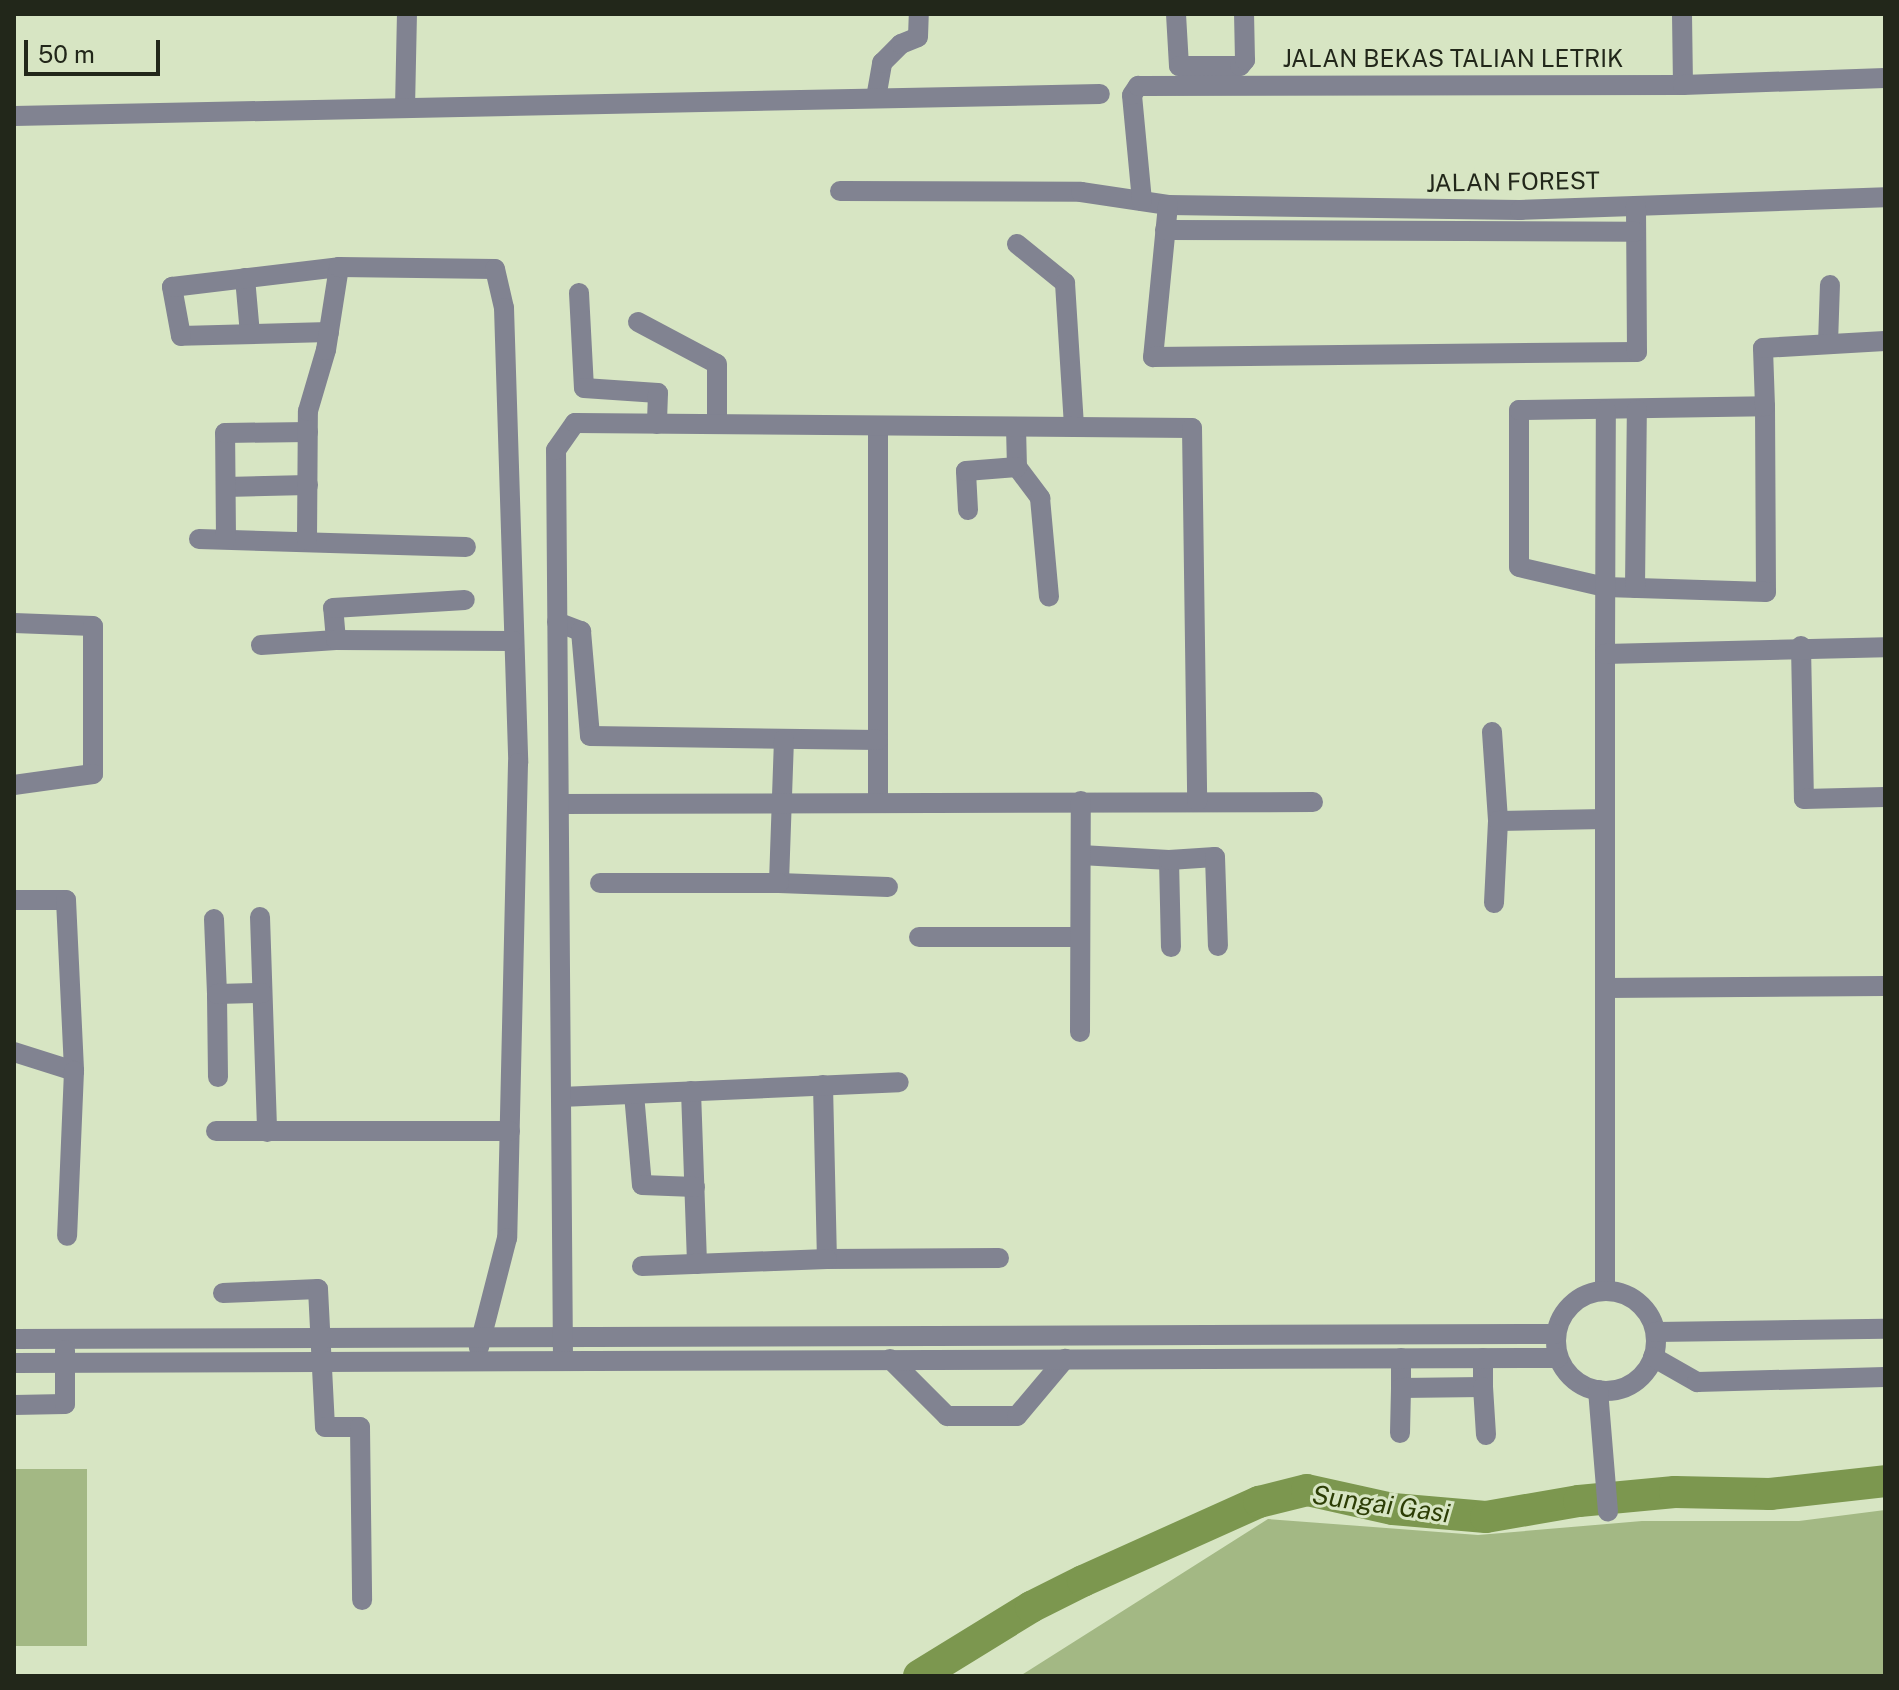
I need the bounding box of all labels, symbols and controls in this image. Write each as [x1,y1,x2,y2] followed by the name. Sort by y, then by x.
[28,24,164,74] scale bar
[38,40,95,68] text: 50 m
[1283,45,1623,73] street label: JALAN BEKAS TALIAN LETRIK
[1426,166,1600,198] street label: JALAN FOREST
[1310,1479,1452,1529] water label: Sungai Gasi

